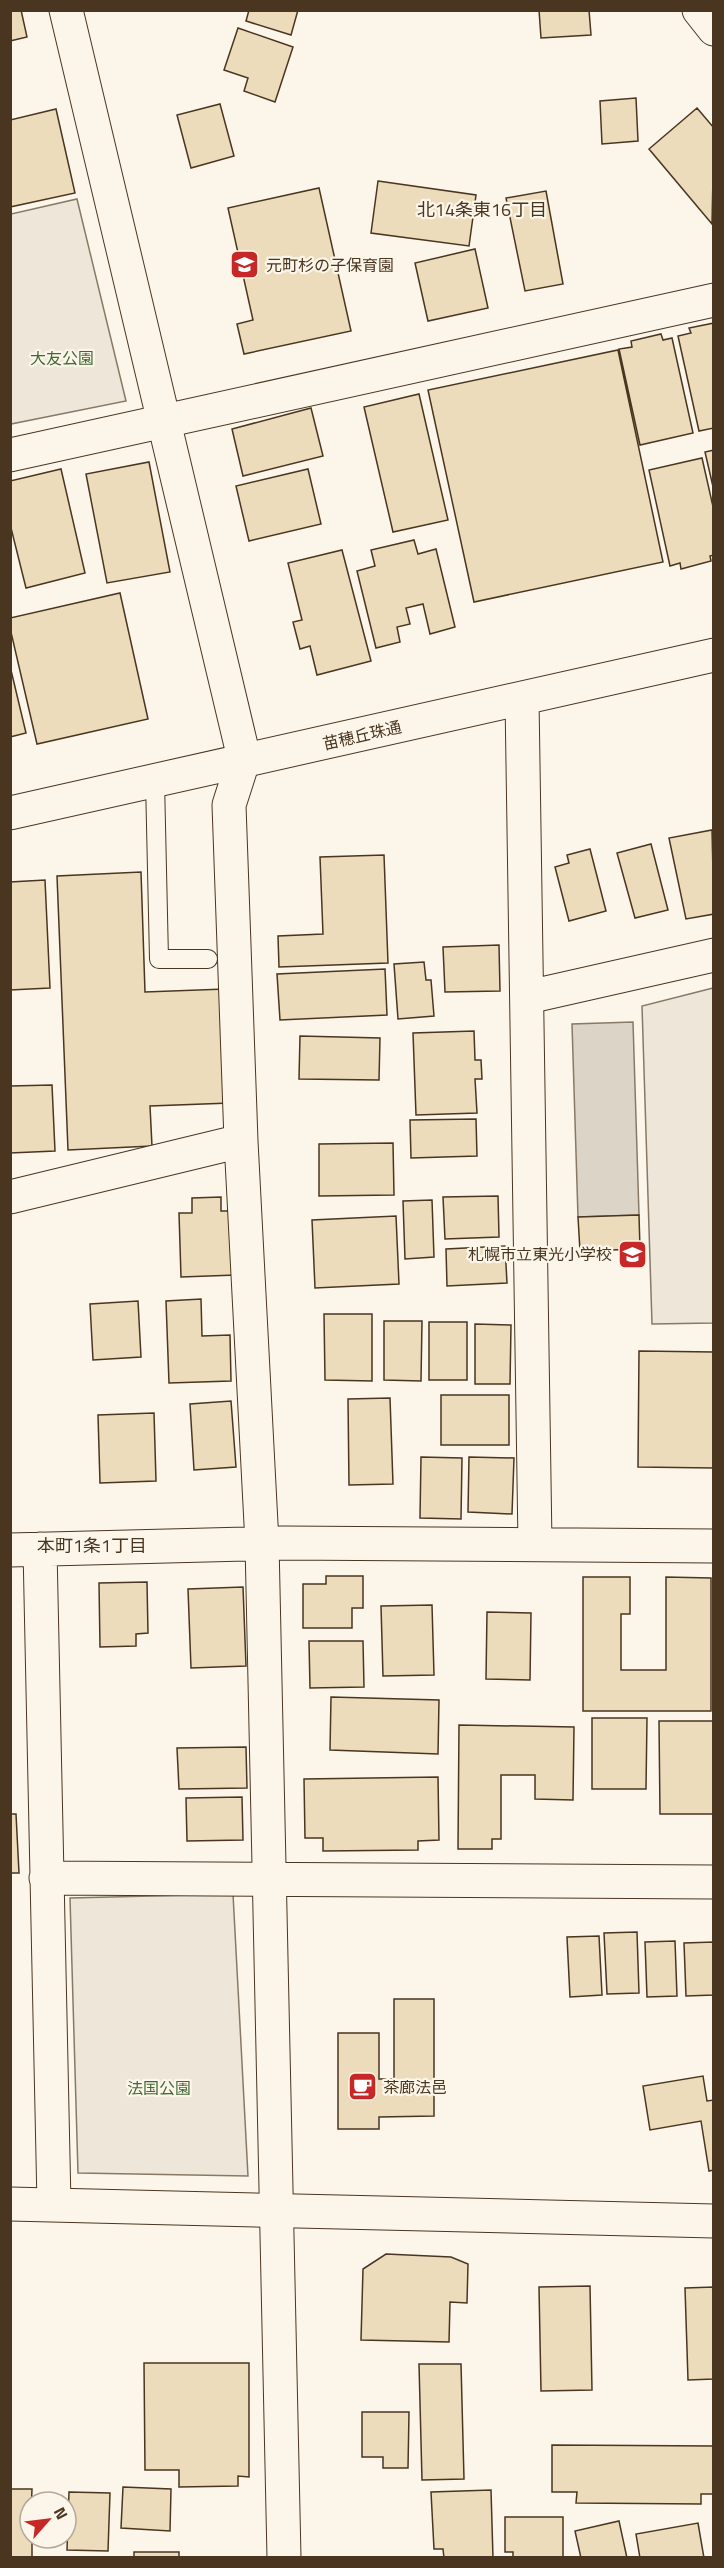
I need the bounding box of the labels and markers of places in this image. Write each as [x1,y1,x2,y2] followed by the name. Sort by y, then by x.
[229,249,261,281] school or university icon: 元町杉の子保育園
[266,253,394,277] place label: 元町杉の子保育園
[617,1238,649,1270] school or university icon: 札幌市立東光小学校
[468,1242,612,1266] place label: 札幌市立東光小学校
[346,2071,378,2103] cafe icon: 茶廊法邑
[383,2075,447,2099] place label: 茶廊法邑

